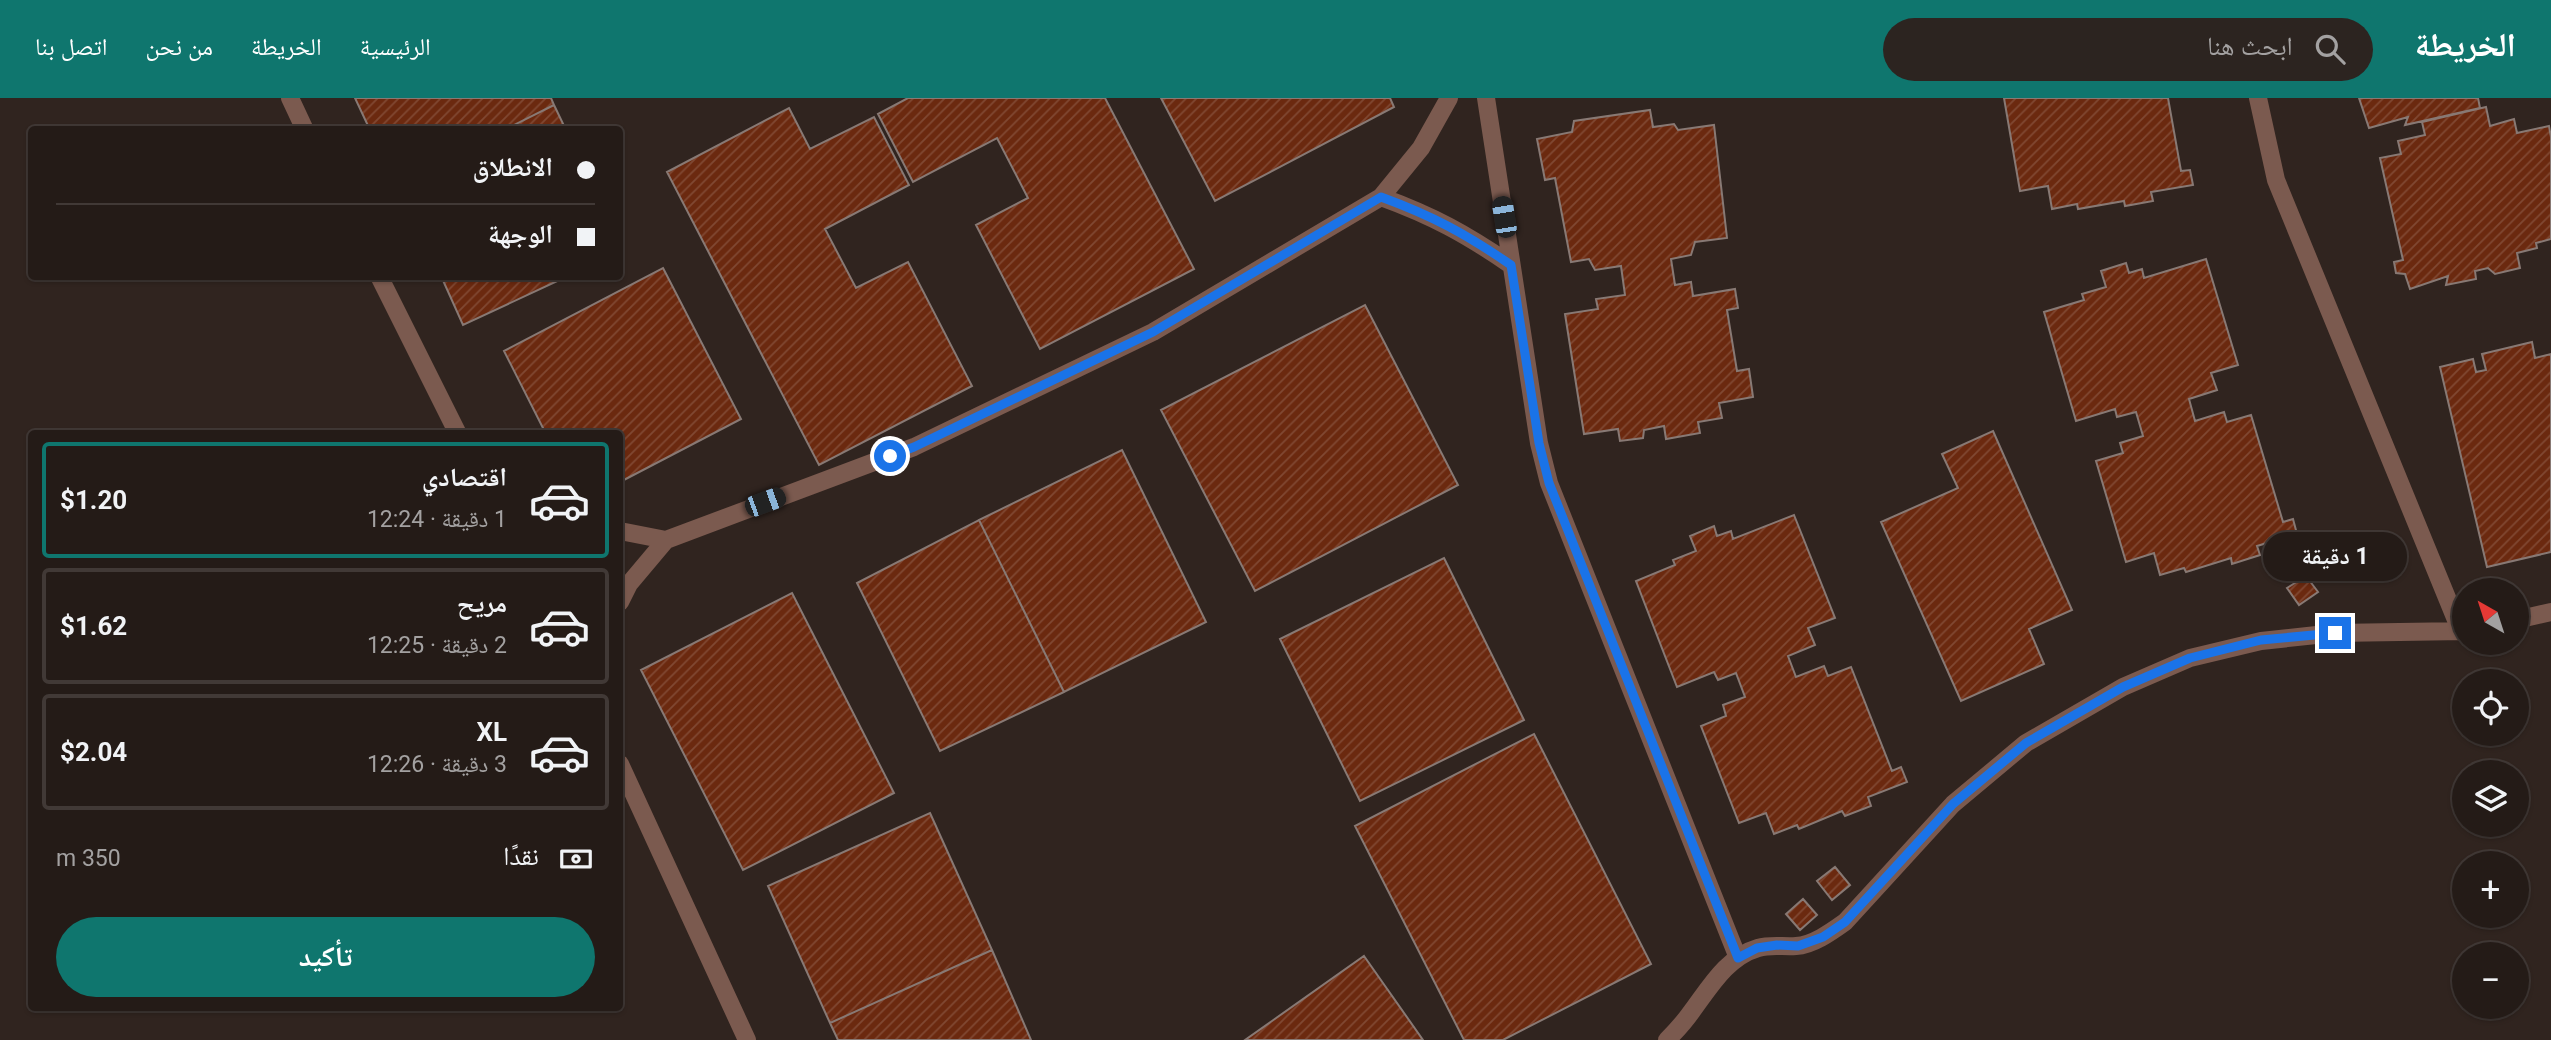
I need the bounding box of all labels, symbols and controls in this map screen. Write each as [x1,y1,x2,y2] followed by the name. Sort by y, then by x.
[1883,18,2373,81] search box
[2415,25,2516,64] text: الخريطة
[2311,30,2349,68] icon: search
[2207,31,2293,61] text: ابحث هنا
[35,33,107,61] text: اتصل بنا
[145,33,213,61] text: من نحن
[251,33,322,61] text: الخريطة
[360,33,431,61] text: الرئيسية
[473,152,553,182] text: الانطلاق
[1491,195,1518,239] car
[488,219,553,249] text: الوجهة
[874,440,906,472] route start
[422,462,507,492] text: اقتصادي
[528,469,591,532] icon: car
[60,485,127,515] text: $1.20
[742,485,789,519] car
[367,506,507,533] text: 1 دقيقة · 12:24
[2263,532,2407,580] callout: 1 دقيقة
[2301,543,2369,570] text: 1 دقيقة
[2452,578,2529,654] north arrow
[2452,578,2529,1019] map controls
[457,588,507,618] text: مريح
[528,595,591,658] icon: car
[60,611,127,641] text: $1.62
[2319,617,2351,649] route end
[367,632,507,659] text: 2 دقيقة · 12:25
[2452,669,2529,746] button: locate
[476,717,507,747] text: XL
[528,721,591,784] icon: car
[60,737,127,767] text: $2.04
[367,751,507,778] text: 3 دقيقة · 12:26
[2452,760,2529,837] button: layers
[557,840,595,878] icon: cash
[503,841,539,871] text: نقدًا
[56,845,121,872] text: 350 m
[2452,851,2529,928] button: +
[56,917,595,997] button: تأكيد
[2452,942,2529,1019] button: −

